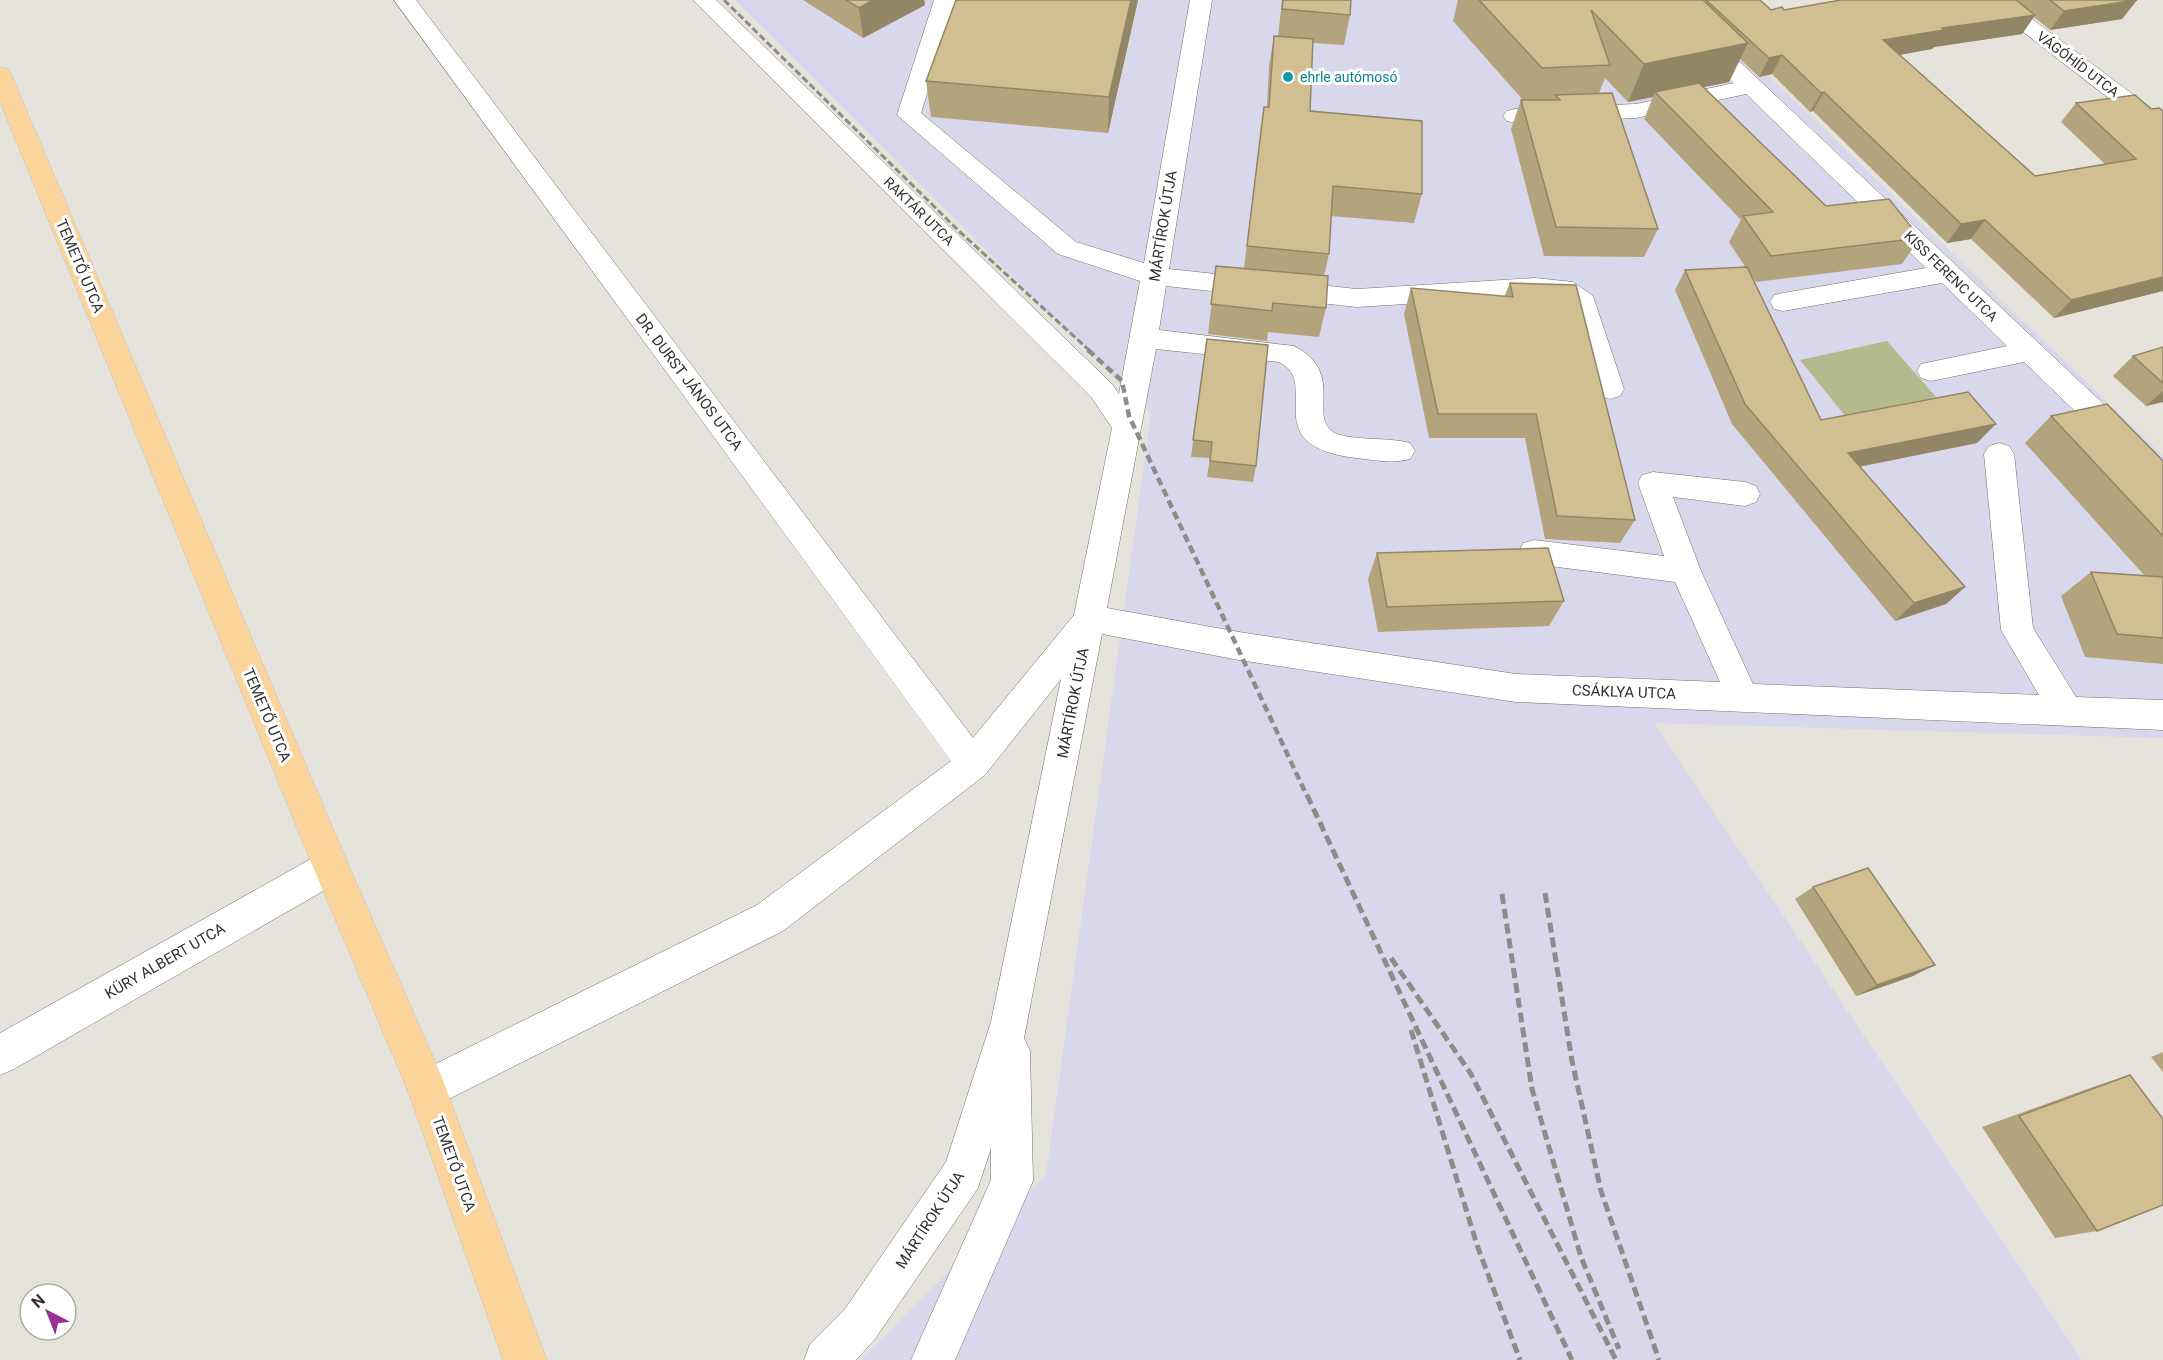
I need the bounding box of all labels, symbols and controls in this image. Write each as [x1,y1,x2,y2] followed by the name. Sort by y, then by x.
[2034,27,2123,100] street label: VÁGÓHÍD UTCA
[1300,69,1397,85] place label: ehrle autómosó
[1281,70,1295,84] marker: ehrle autómosó
[1145,169,1181,283] street label: MÁRTÍROK ÚTJA
[881,173,958,248] street label: RAKTÁR UTCA
[52,216,108,316] street label: TEMETŐ UTCA
[1901,228,2001,324] street label: KISS FERENC UTCA
[632,310,746,454] street label: DR. DURST JÁNOS UTCA
[1053,646,1093,760] street label: MÁRTÍROK ÚTJA
[239,665,295,765] street label: TEMETŐ UTCA
[1572,681,1677,703] street label: CSÁKLYA UTCA
[102,919,228,1003] street label: KÜRY ALBERT UTCA
[428,1114,480,1214] street label: TEMETŐ UTCA
[892,1168,968,1272] street label: MÁRTÍROK ÚTJA
[18,1282,78,1342] north arrow
[28,1290,49,1312] text: N

